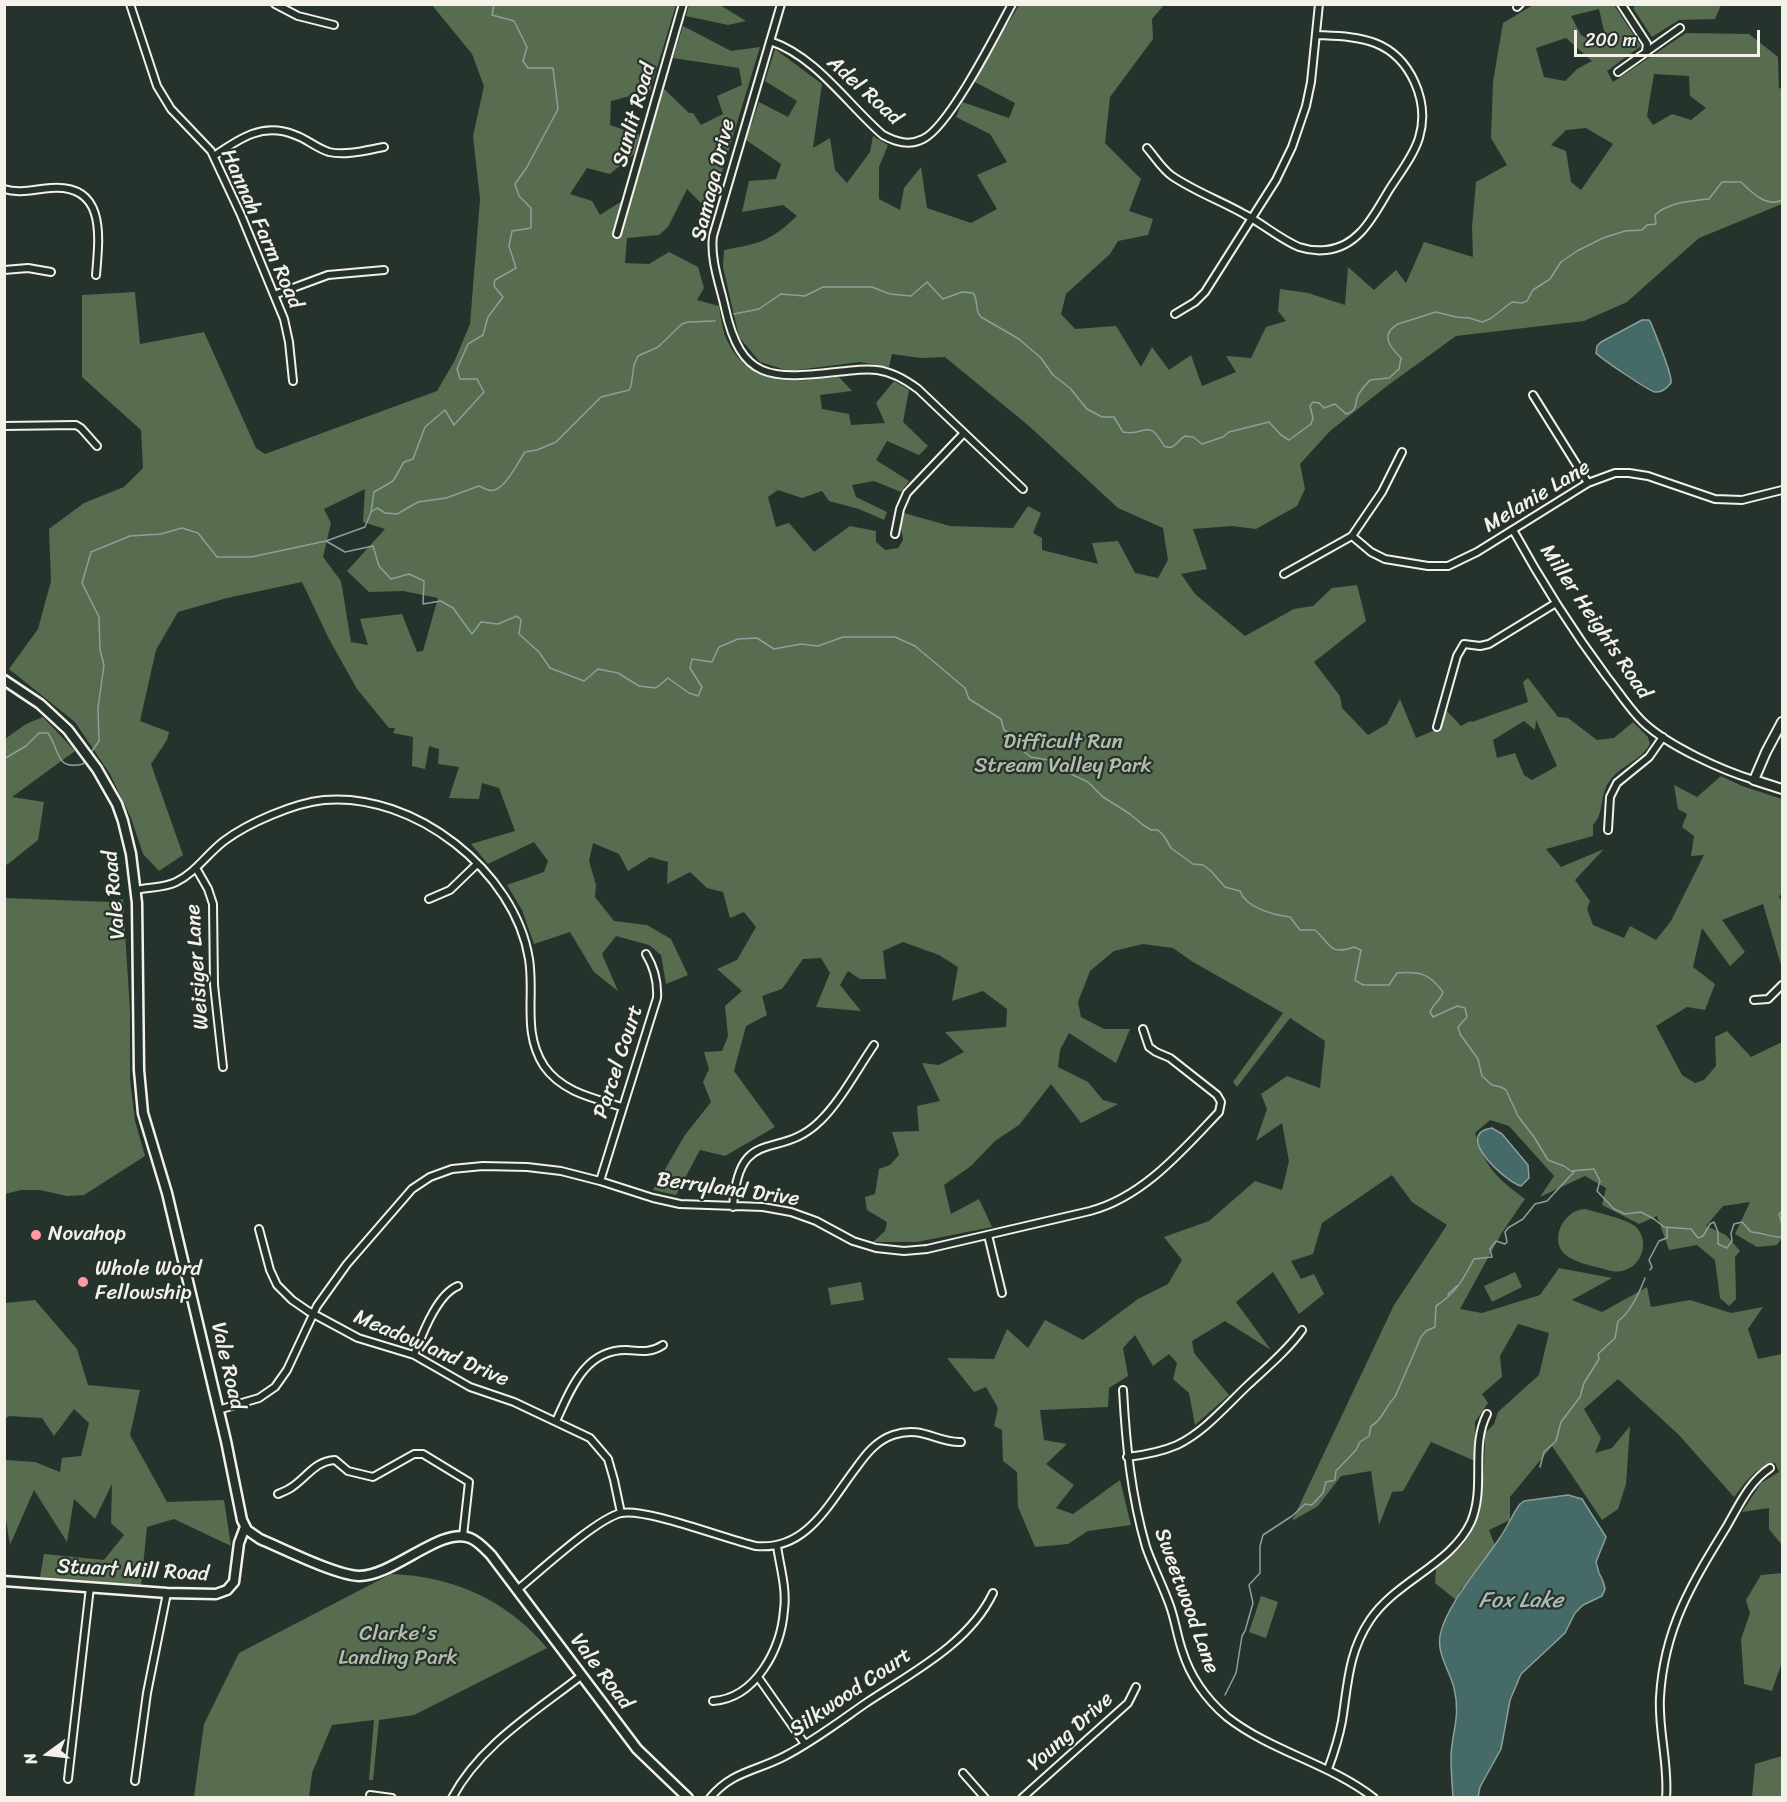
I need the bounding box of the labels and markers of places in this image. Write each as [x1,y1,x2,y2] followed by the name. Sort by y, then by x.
[48,1222,126,1248] place label: Novahop
[29,1228,43,1242] marker: Novahop
[95,1257,202,1307] place label: Whole Word Fellowship
[76,1275,90,1289] marker: Whole Word Fellowship

